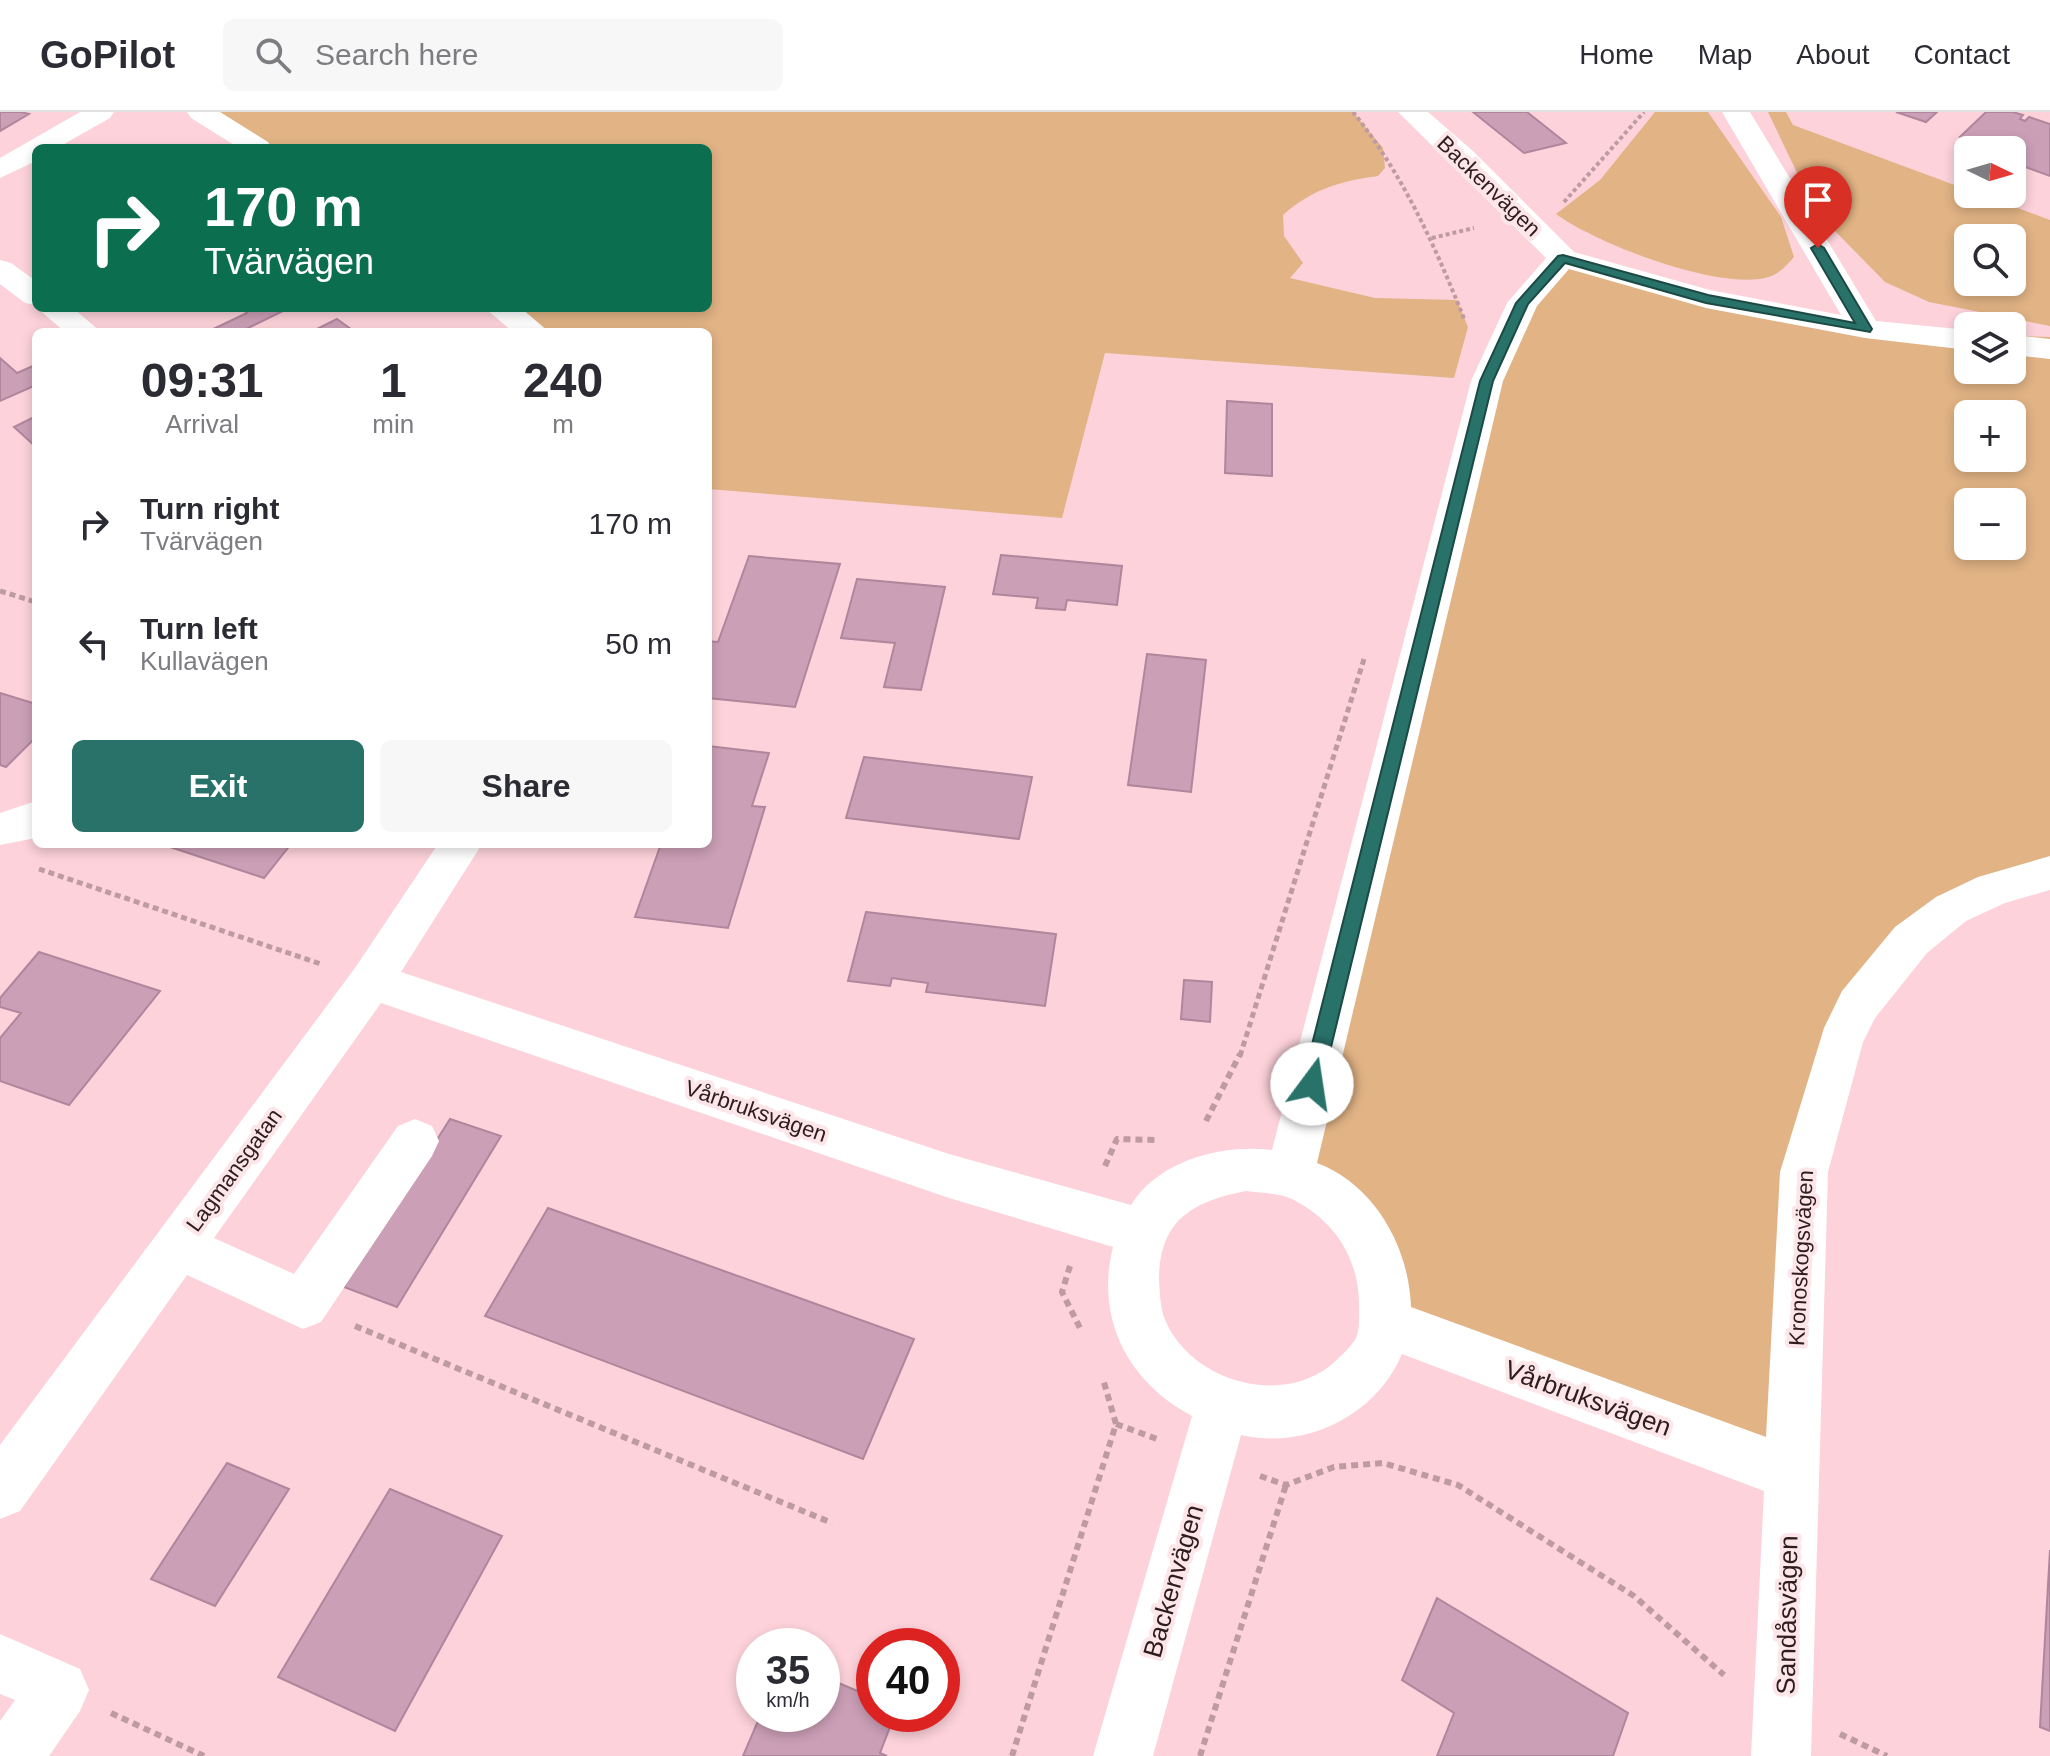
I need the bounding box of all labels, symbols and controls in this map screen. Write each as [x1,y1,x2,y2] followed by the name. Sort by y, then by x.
[223,19,783,91] search box
[251,33,295,77] icon: search
[40,34,175,76] text: GoPilot
[315,38,479,71] text: Search here
[1579,39,1654,70] text: Home
[1698,39,1752,70] text: Map
[1796,39,1870,70] text: About
[1914,39,2010,70] text: Contact
[1432,131,1546,241] street label: Backenvägen
[1954,136,2026,208] north arrow
[1954,136,2026,560] map controls
[1784,166,1852,248] pin
[204,175,363,238] text: 170 m
[72,176,176,280] icon: right
[1796,178,1840,222] icon: arrive
[1954,224,2026,296] button: search
[204,241,374,282] text: Tvärvägen
[1954,312,2026,384] button: layers
[141,354,264,407] text: 09:31
[380,354,407,407] text: 1
[523,354,603,407] text: 240
[1954,400,2026,472] button: +
[165,409,239,439] text: Arrival
[372,409,414,439] text: min
[552,409,574,439] text: m
[1954,488,2026,560] button: −
[140,492,279,525] text: Turn right
[72,502,116,546] icon: right
[589,507,672,540] text: 170 m
[140,526,263,556] text: Tvärvägen
[140,612,258,645] text: Turn left
[72,622,116,666] icon: left
[605,627,672,660] text: 50 m
[140,646,269,676] text: Kullavägen
[72,740,364,832] button: Exit
[380,740,672,832] button: Share
[1270,1042,1354,1126] position arrow
[682,1075,830,1147] street label: Vårbruksvägen
[181,1104,287,1236] street label: Lagmansgatan
[1784,1169,1818,1347] street label: Kronoskogsvägen
[1501,1354,1675,1442] street label: Vårbruksvägen
[1137,1501,1209,1661] street label: Backenvägen
[1771,1535,1803,1695] street label: Sandåsvägen
[856,1628,960,1732] speed limit sign: 40
[766,1648,810,1692] text: 35
[766,1689,810,1711] text: km/h

